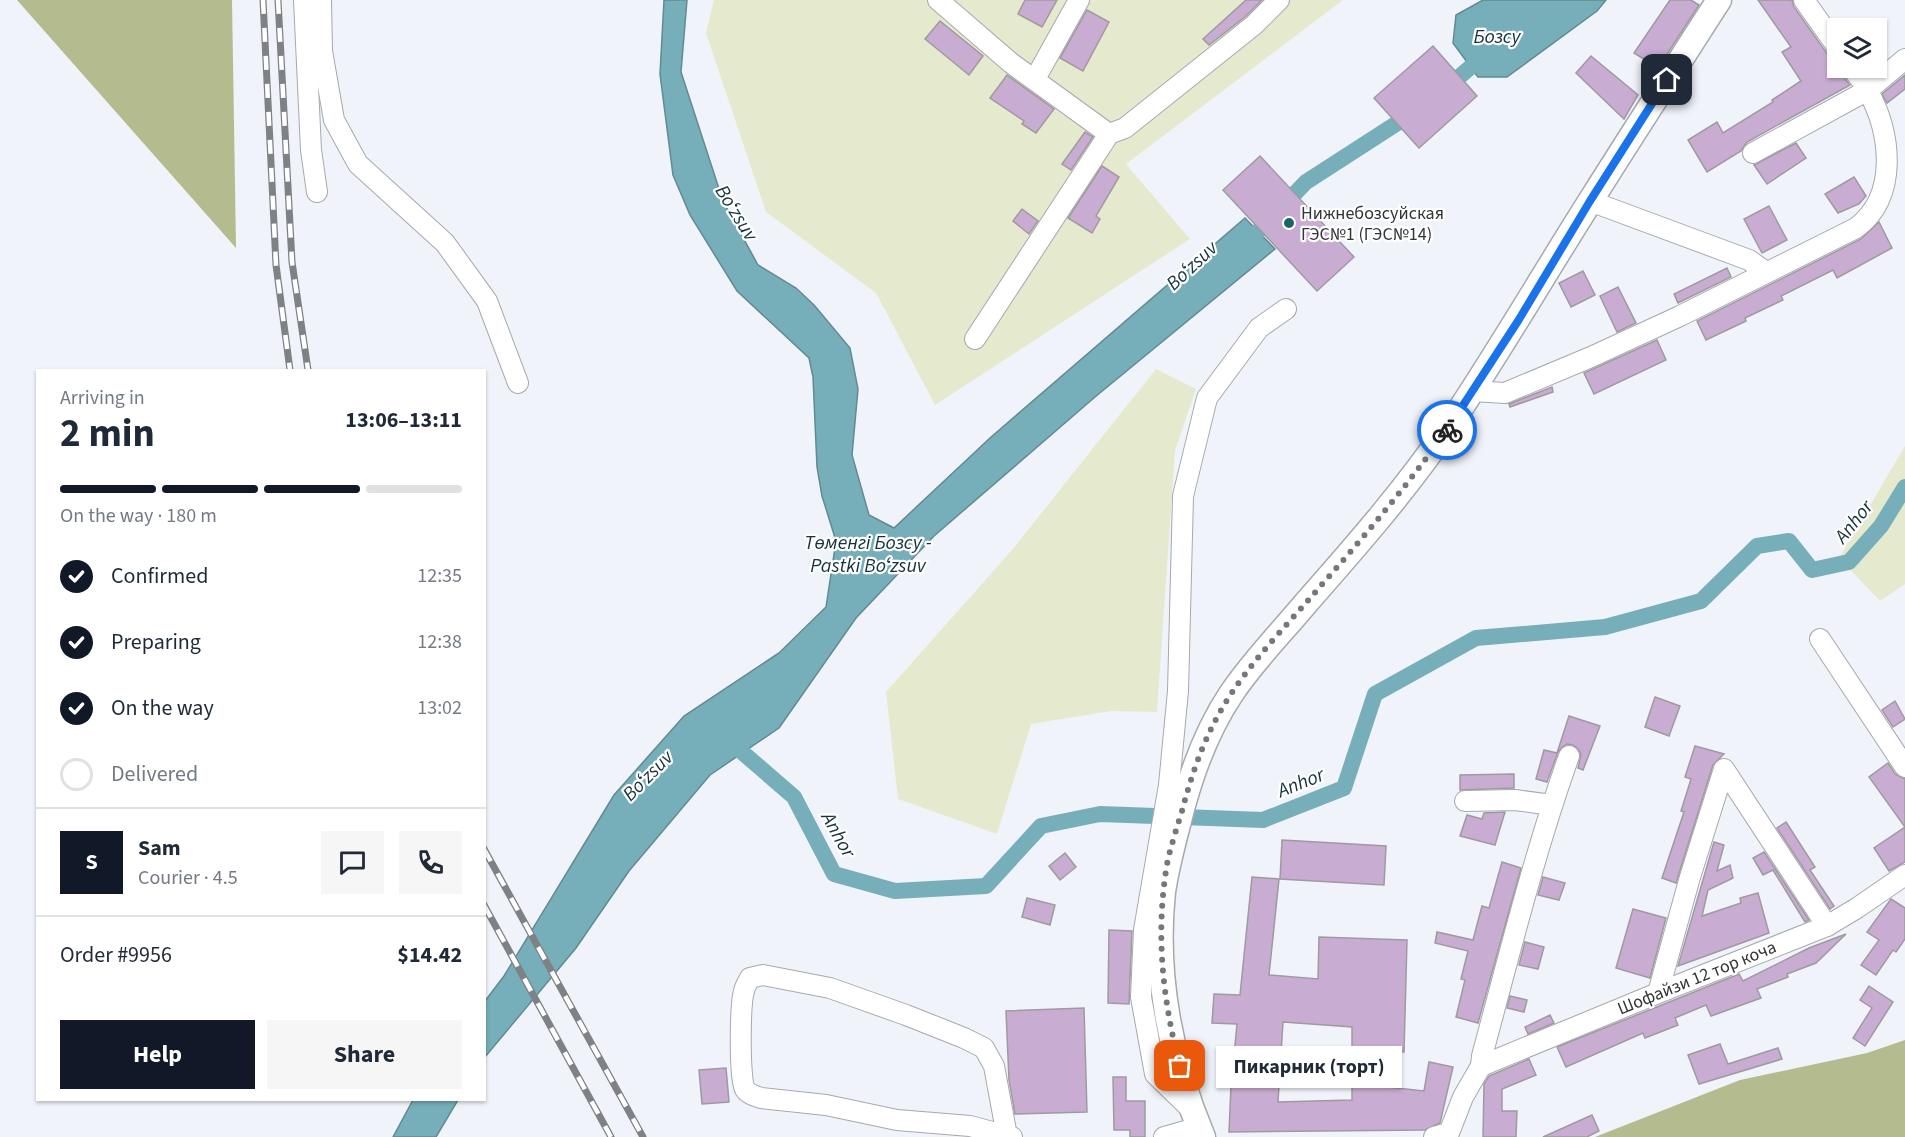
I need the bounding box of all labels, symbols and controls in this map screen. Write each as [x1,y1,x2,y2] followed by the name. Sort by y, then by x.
[1827,18,1887,78] map controls
[1827,18,1887,78] button: layers
[1473,23,1522,51] water label: Бозсу
[1641,54,1692,105] pin
[1650,63,1683,96] icon: home
[708,180,765,247] water label: Boʻzsuv
[1301,201,1444,247] place label: Нижнебозсуйская ГЭС№1 (ГЭС№14)
[1282,216,1296,230] marker: Нижнебозсуйская ГЭС№1 (ГЭС№14)
[1160,234,1225,297] water label: Boʻzsuv
[60,384,145,412] text: Arriving in
[1417,400,1477,460] courier
[345,404,462,436] text: 13:06–13:11
[60,406,155,462] text: 2 min
[1431,414,1464,447] icon: bike
[1827,494,1881,551] water label: Anhor
[60,502,217,530] text: On the way · 180 m
[804,529,932,580] water label: Төменгі Бозсу - Pastki Boʻzsuv
[60,560,93,593] icon: check
[111,560,208,592] text: Confirmed
[417,562,462,590] text: 12:35
[60,626,93,659] icon: check
[111,626,201,658] text: Preparing
[417,628,462,656] text: 12:38
[60,692,93,725] icon: check
[111,692,214,724] text: On the way
[417,694,462,722] text: 13:02
[616,744,680,808] water label: Boʻzsuv
[111,758,198,790] text: Delivered
[1272,761,1330,806] water label: Anhor
[813,805,863,864] water label: Anhor
[321,831,384,894] button: chat
[399,831,462,894] button: phone
[138,832,181,864] text: Sam
[85,846,98,878] text: S
[138,864,238,892] text: Courier · 4.5
[1614,935,1780,1021] street label: Шофайзи 12 тор коча
[60,939,172,971] text: Order #9956
[397,939,462,971] text: $14.42
[60,1020,255,1089] button: Help
[267,1020,462,1089] button: Share
[1154,1040,1205,1091] pin
[1216,1045,1402,1087] callout: Пикарник (торт)
[1163,1049,1196,1082] icon: bag
[1233,1053,1385,1081] text: Пикарник (торт)

